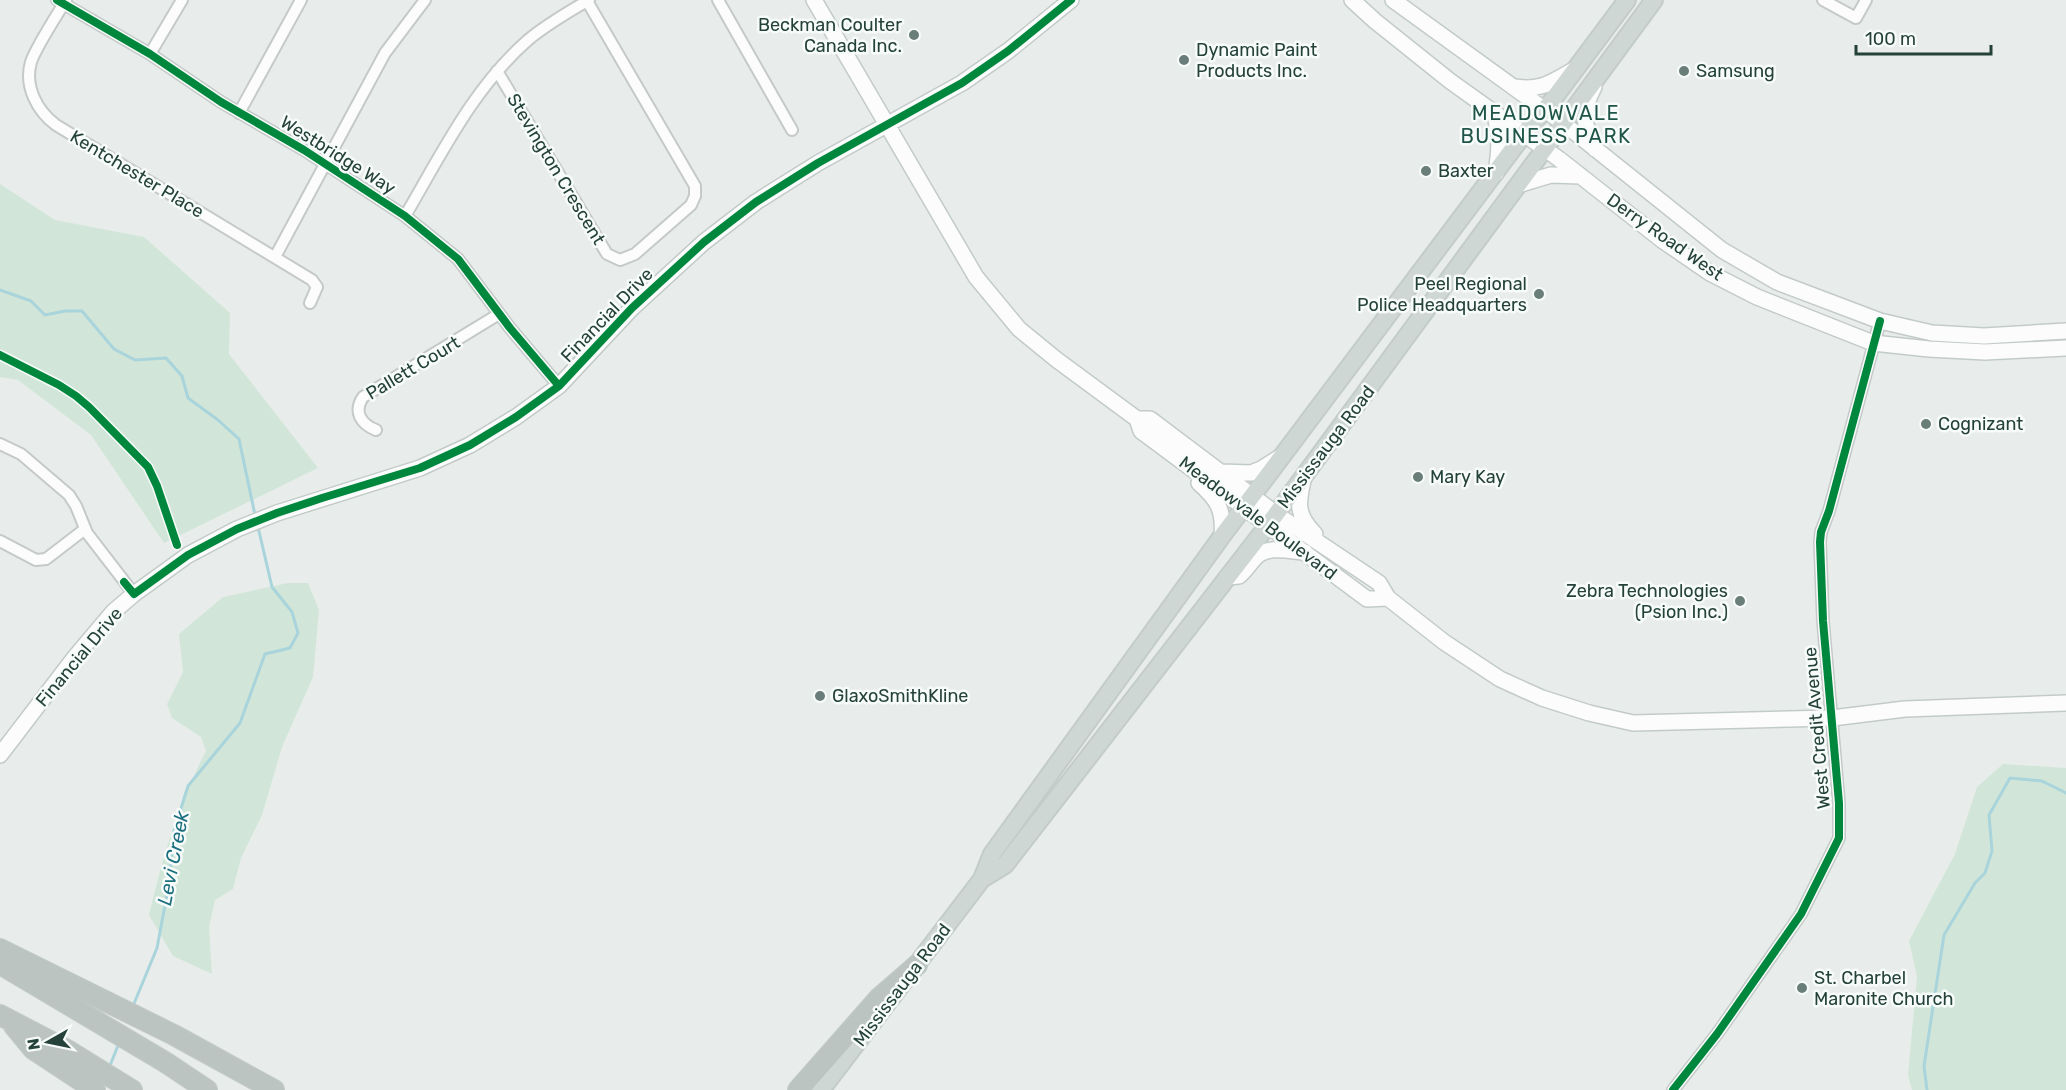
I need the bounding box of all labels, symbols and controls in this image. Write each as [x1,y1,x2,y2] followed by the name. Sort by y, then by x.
[758,14,902,57] place label: Beckman Coulter Canada Inc.
[1856,18,1991,56] scale bar
[907,28,921,42] marker: Beckman Coulter Canada Inc.
[1865,28,1916,50] text: 100 m
[1196,39,1317,82] place label: Dynamic Paint Products Inc.
[1177,53,1191,67] marker: Dynamic Paint Products Inc.
[1696,60,1775,82] place label: Samsung
[1677,64,1691,78] marker: Samsung
[502,89,610,249] street label: Stevington Crescent
[1460,101,1632,148] district label: MEADOWVALE BUSINESS PARK
[276,111,400,199] street label: Westbridge Way
[66,125,208,223] street label: Kentchester Place
[1438,160,1494,182] place label: Baxter
[1419,164,1433,178] marker: Baxter
[1603,189,1727,285] street label: Derry Road West
[556,263,658,367] street label: Financial Drive
[1357,273,1527,316] place label: Peel Regional Police Headquarters
[1532,287,1546,301] marker: Peel Regional Police Headquarters
[362,331,464,405] street label: Pallett Court
[1273,381,1379,513] street label: Mississauga Road
[1938,413,2023,435] place label: Cognizant
[1919,417,1933,431] marker: Cognizant
[1175,451,1341,585] street label: Meadowvale Boulevard
[1430,466,1505,488] place label: Mary Kay
[1411,470,1425,484] marker: Mary Kay
[1566,580,1728,623] place label: Zebra Technologies (Psion Inc.)
[1733,594,1747,608] marker: Zebra Technologies (Psion Inc.)
[31,603,127,711] street label: Financial Drive
[1799,646,1835,810] street label: West Credit Avenue
[832,685,968,707] place label: GlaxoSmithKline
[813,689,827,703] marker: GlaxoSmithKline
[152,808,194,907] water label: Levi Creek
[849,919,955,1051] street label: Mississauga Road
[1814,967,1953,1010] place label: St. Charbel Maronite Church
[1795,981,1809,995] marker: St. Charbel Maronite Church
[18,1012,78,1072] north arrow
[23,1037,44,1051] text: N

